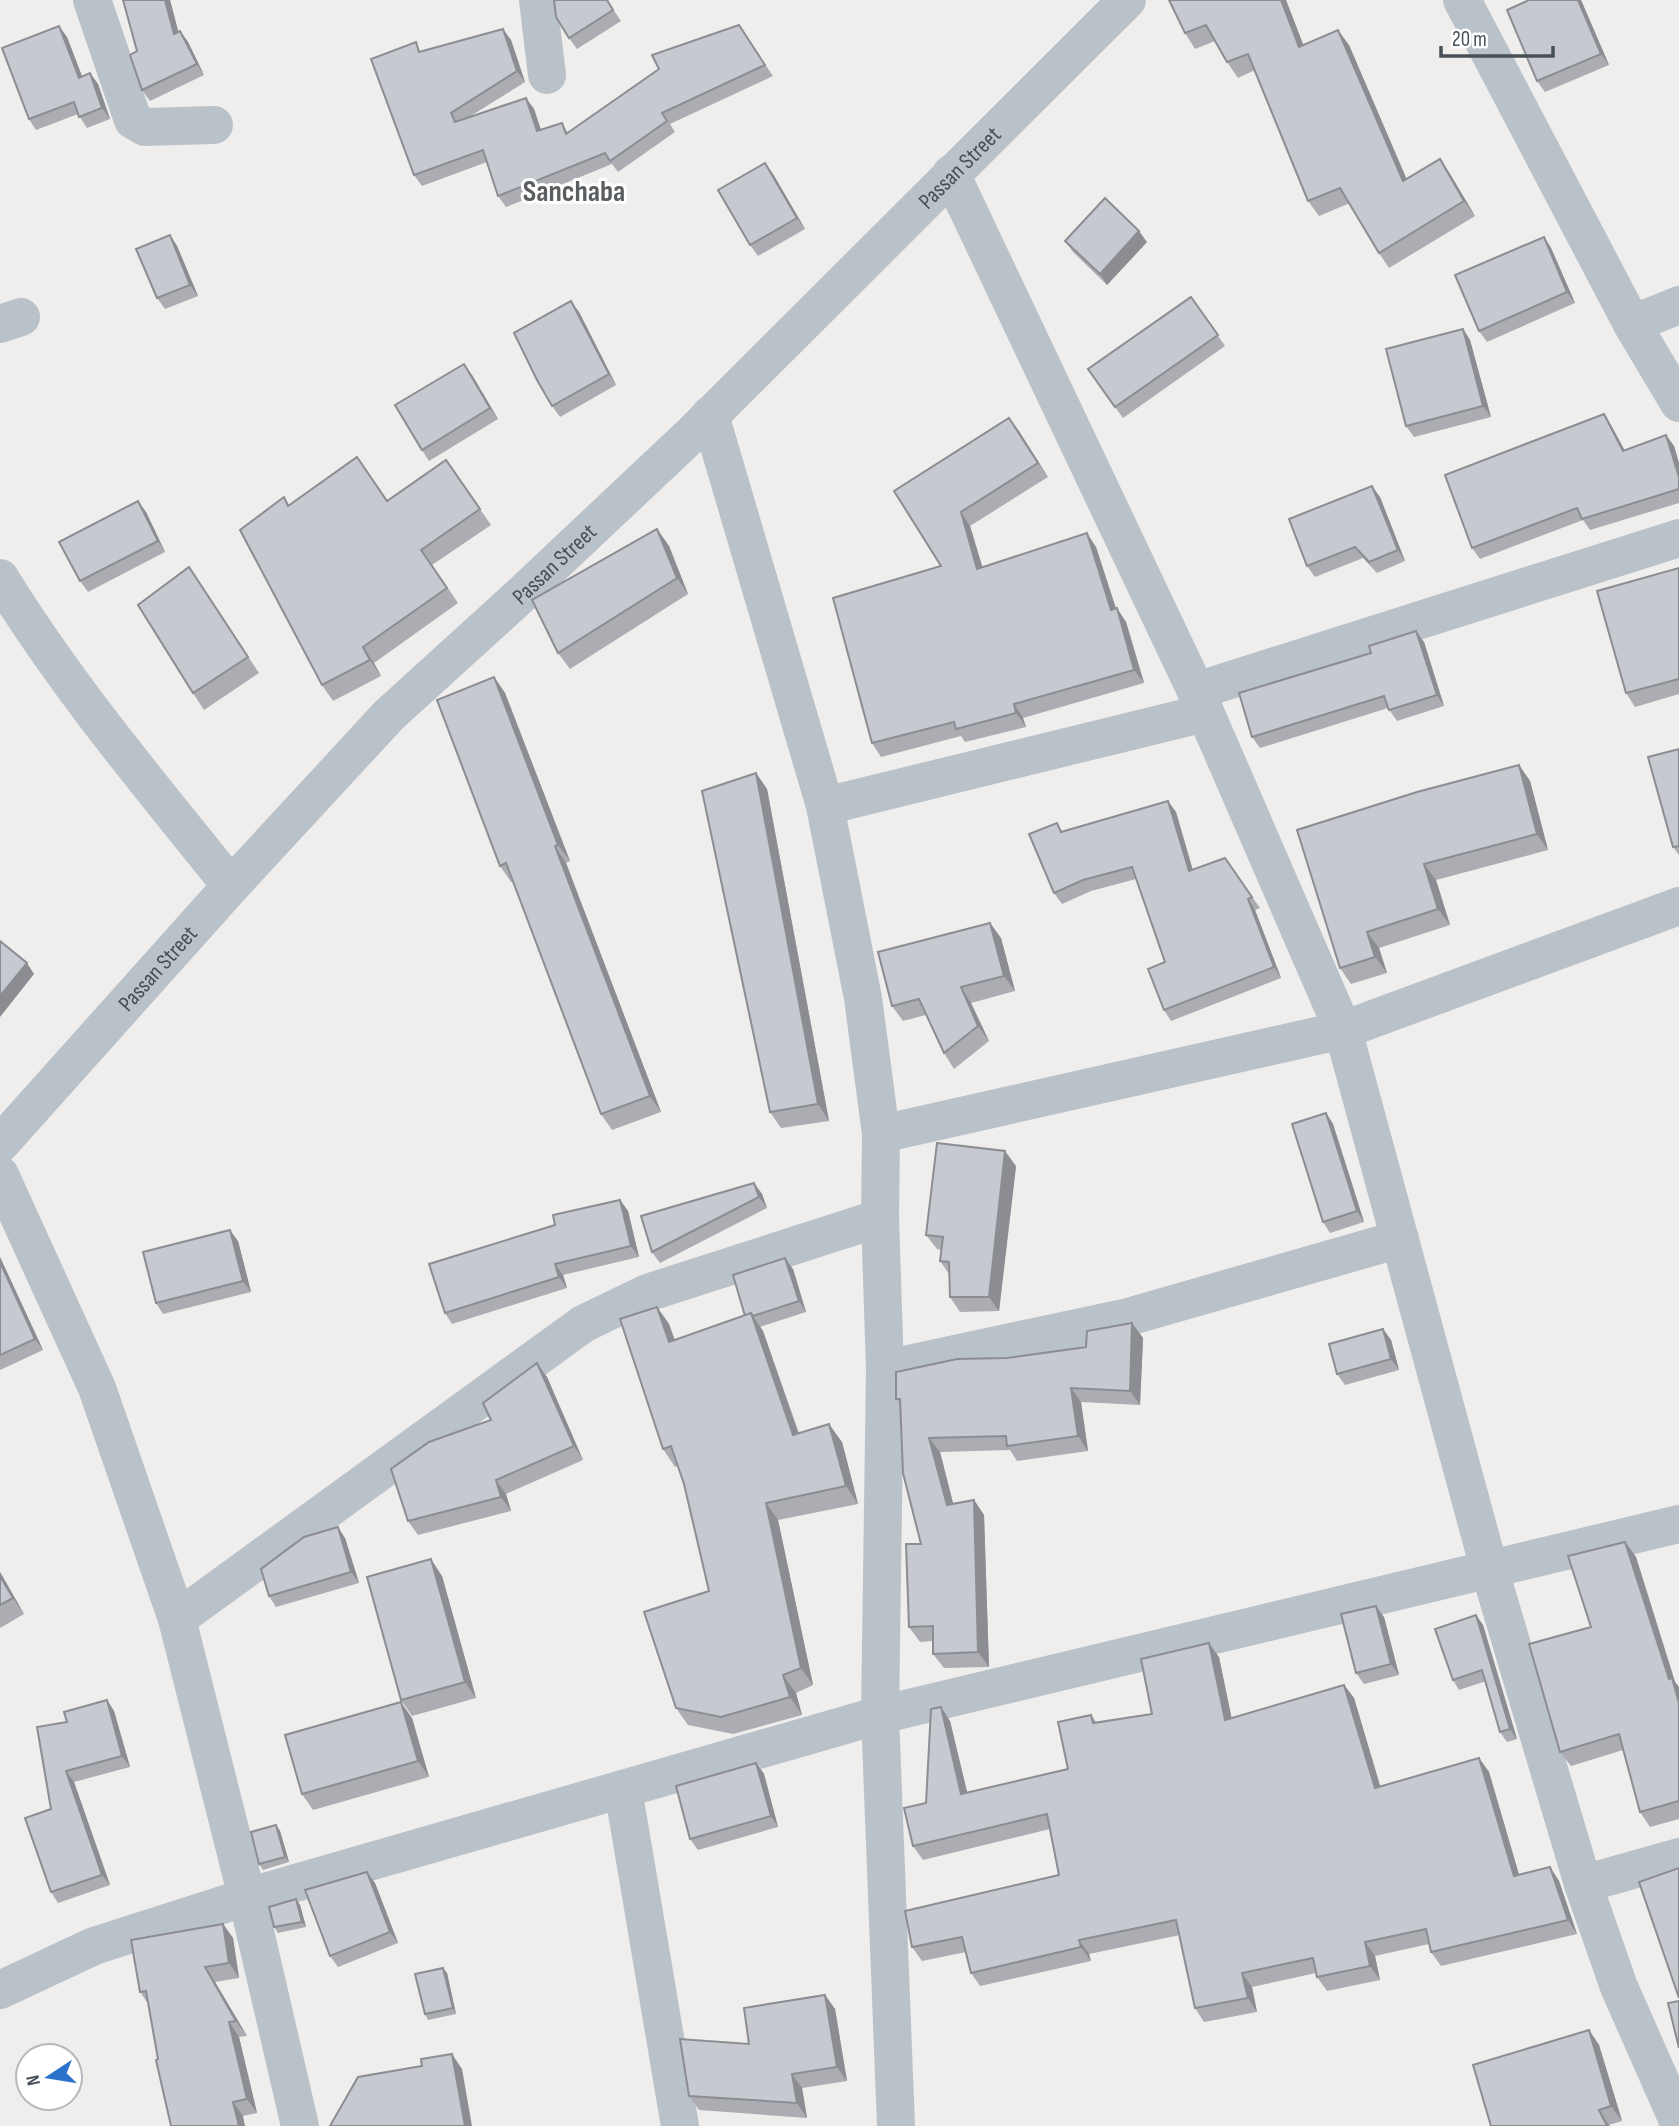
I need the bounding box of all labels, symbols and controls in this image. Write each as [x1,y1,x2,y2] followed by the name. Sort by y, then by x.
[1441,14,1553,58] scale bar
[1452,27,1487,52] text: 20 m
[913,121,1007,215] street label: Passan Street
[523,174,625,210] district label: Sanchaba
[507,518,603,611] street label: Passan Street
[113,920,204,1017] street label: Passan Street
[14,2042,84,2112] north arrow
[22,2073,46,2088] text: N

